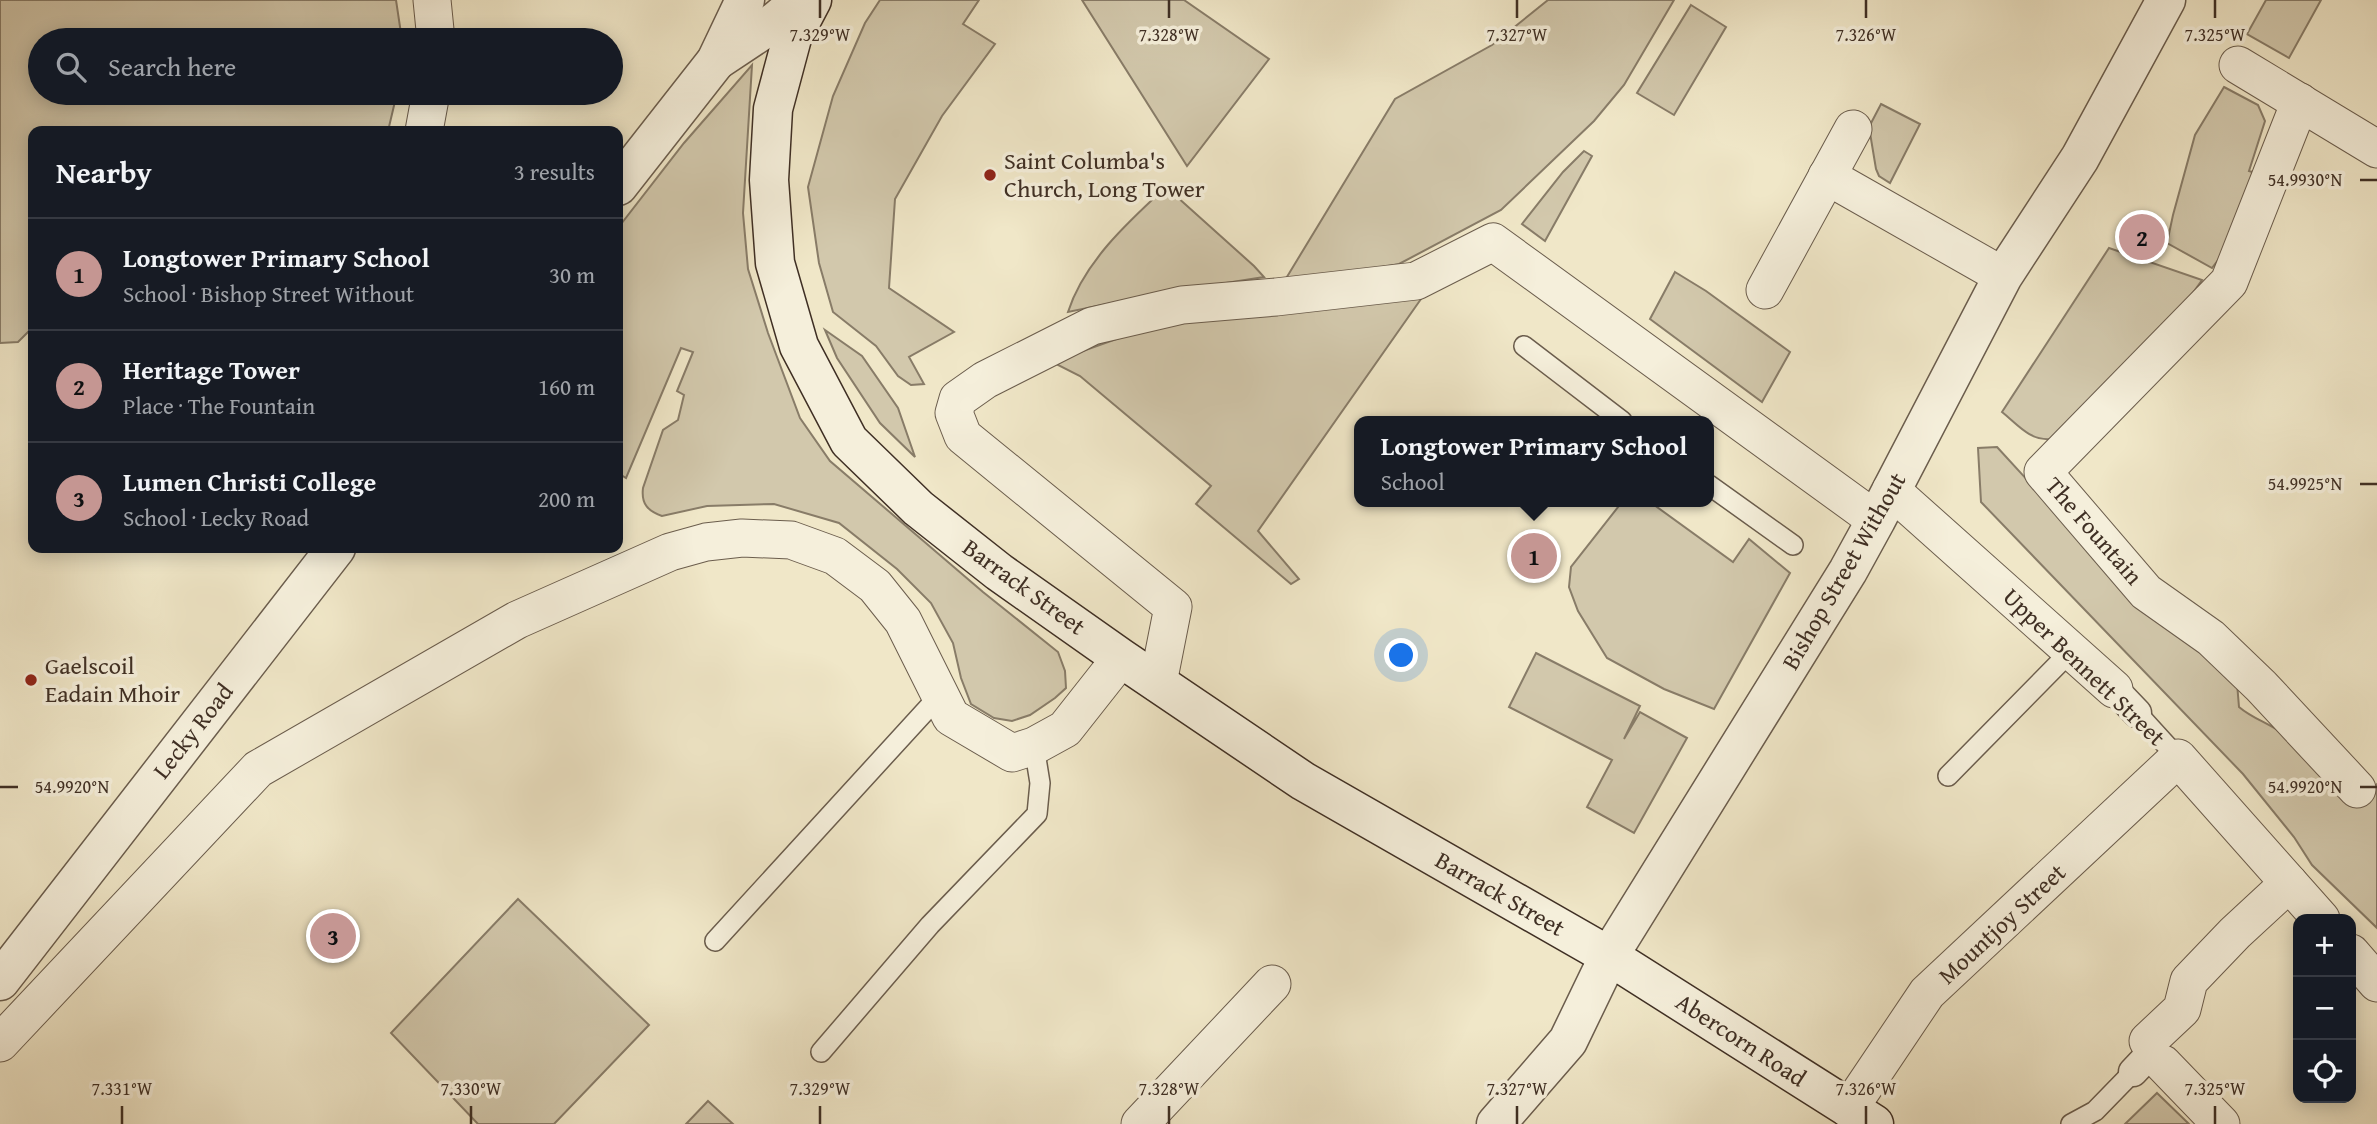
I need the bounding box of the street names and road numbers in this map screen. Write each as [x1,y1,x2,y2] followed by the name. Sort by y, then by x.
[1773,465,1915,676] street label: Bishop Street Without
[2038,469,2152,593] street label: The Fountain
[956,530,1093,643] street label: Barrack Street
[1995,580,2174,754] street label: Upper Bennett Street
[144,675,241,786] street label: Lecky Road
[1429,842,1572,945] street label: Barrack Street
[1930,855,2074,992] street label: Mountjoy Street
[1669,984,1814,1095] street label: Abercorn Road

